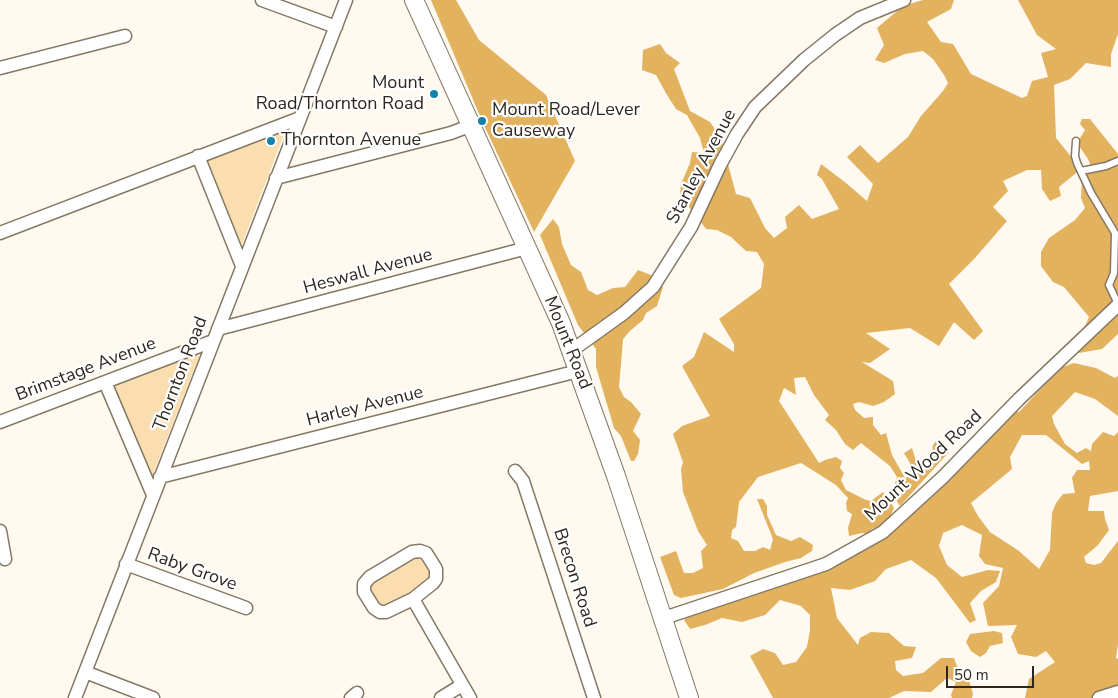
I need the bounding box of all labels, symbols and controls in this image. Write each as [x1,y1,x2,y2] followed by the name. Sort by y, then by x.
[256,73,424,116] place label: Mount Road/Thornton Road
[428,88,440,100] marker: Mount Road/Thornton Road
[492,100,640,142] place label: Mount Road/Lever Causeway
[663,106,741,228] street label: Stanley Avenue
[476,115,488,127] marker: Mount Road/Lever Causeway
[281,130,421,152] place label: Thornton Avenue
[265,135,277,147] marker: Thornton Avenue
[301,244,435,300] street label: Heswall Avenue
[539,293,595,393] street label: Mount Road
[149,314,213,434] street label: Thornton Road
[13,333,159,407] street label: Brimstage Avenue
[304,382,426,432] street label: Harley Avenue
[861,406,987,526] street label: Mount Wood Road
[548,526,600,630] street label: Brecon Road
[144,544,240,596] street label: Raby Grove
[948,656,1036,688] scale bar
[954,665,989,685] text: 50 m

